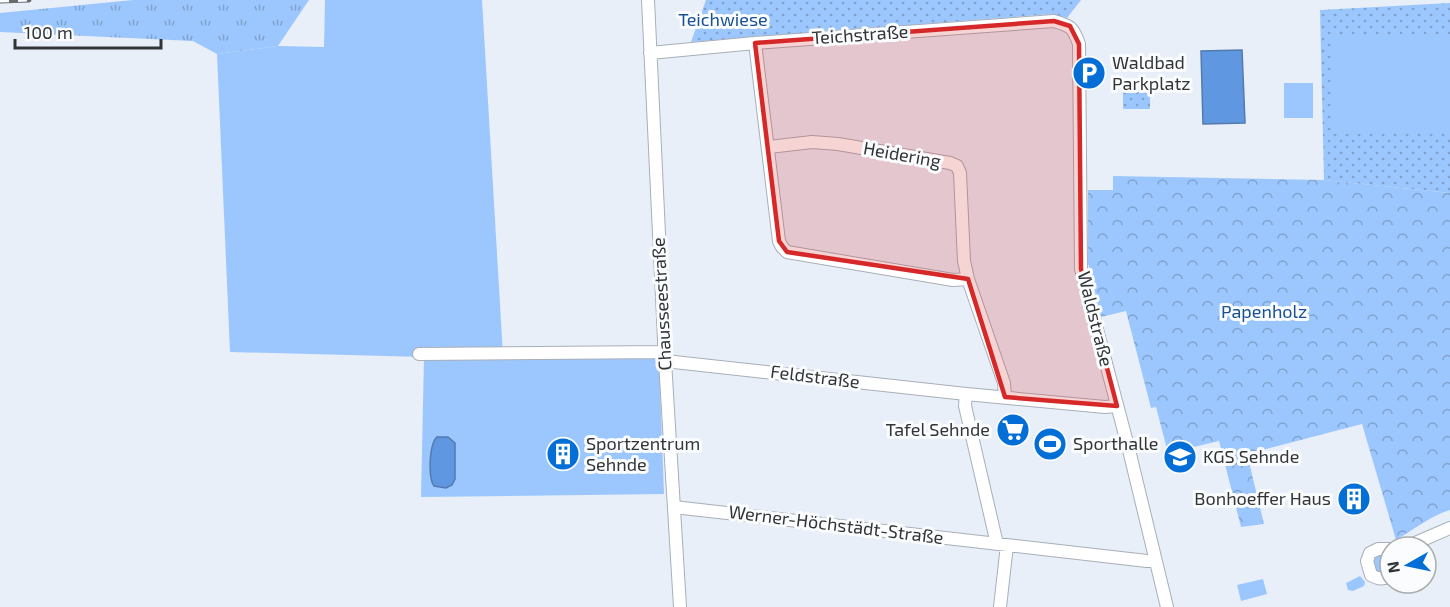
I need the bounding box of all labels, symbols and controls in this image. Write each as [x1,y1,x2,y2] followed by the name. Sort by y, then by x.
[678,8,768,30] park label: Teichwiese
[15,12,160,50] scale bar
[811,20,909,48] street label: Teichstraße
[24,21,73,43] text: 100 m
[1112,51,1191,94] place label: Waldbad Parkplatz
[1071,55,1107,91] parking icon: Waldbad Parkplatz
[862,136,943,172] street label: Heidering
[647,237,675,371] street label: Chausseestraße
[1074,269,1118,369] street label: Waldstraße
[1221,300,1307,322] park label: Papenholz
[769,360,861,392] street label: Feldstraße
[995,412,1031,448] supermarket icon: Tafel Sehnde
[885,418,990,440] place label: Tafel Sehnde
[1032,426,1068,462] sports icon: Sporthalle
[586,432,700,475] place label: Sportzentrum Sehnde
[1073,432,1159,454] place label: Sporthalle
[545,436,581,472] building icon: Sportzentrum Sehnde
[1162,439,1198,475] school or university icon: KGS Sehnde
[1203,445,1299,467] place label: KGS Sehnde
[1336,481,1372,517] building icon: Bonhoeffer Haus
[1194,487,1331,509] place label: Bonhoeffer Haus
[727,500,945,548] street label: Werner-Höchstädt-Straße
[1378,535,1438,595] north arrow
[1382,560,1403,575] text: N

